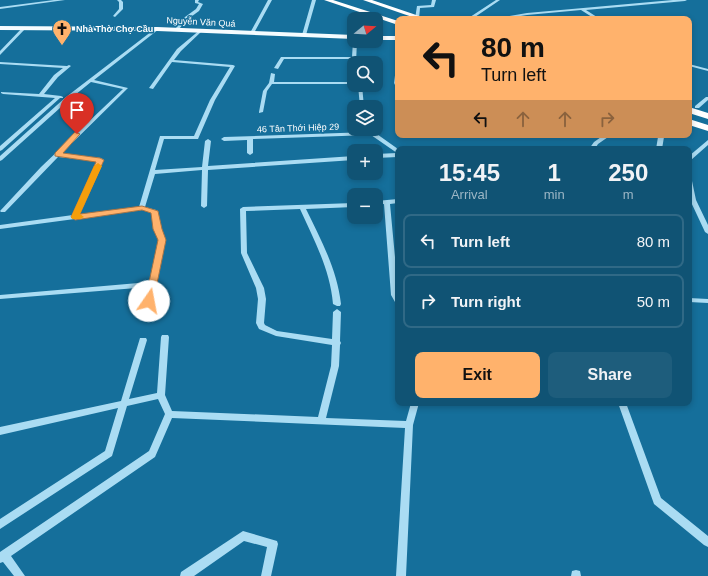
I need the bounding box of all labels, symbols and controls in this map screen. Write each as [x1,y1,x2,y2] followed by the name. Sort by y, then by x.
[347,12,383,48] north arrow
[347,12,383,224] map controls
[166,15,236,29] street label: Nguyễn Văn Quá
[51,18,73,46] church icon: Nhà Thờ Chợ Cầu
[76,24,153,34] place label: Nhà Thờ Chợ Cầu
[415,32,467,84] icon: left
[481,32,545,63] text: 80 m
[347,56,383,92] button: search
[481,65,546,85] text: Turn left
[60,93,94,134] pin
[66,99,88,121] icon: arrive
[347,100,383,136] button: layers
[470,108,492,130] icon: left
[512,108,534,130] icon: ahead
[554,108,576,130] icon: ahead
[596,108,618,130] icon: right
[257,122,339,134] street label: 46 Tân Thới Hiệp 29
[347,144,383,180] button: +
[439,159,500,186] text: 15:45
[547,159,561,186] text: 1
[608,159,648,186] text: 250
[451,187,488,202] text: Arrival
[544,187,565,202] text: min
[623,187,634,202] text: m
[347,188,383,224] button: −
[417,230,439,252] icon: left
[451,233,510,250] text: Turn left
[637,233,670,250] text: 80 m
[128,280,170,322] position arrow
[417,290,439,312] icon: right
[451,293,521,310] text: Turn right
[637,293,670,310] text: 50 m
[415,352,540,398] button: Exit
[548,352,672,398] button: Share

